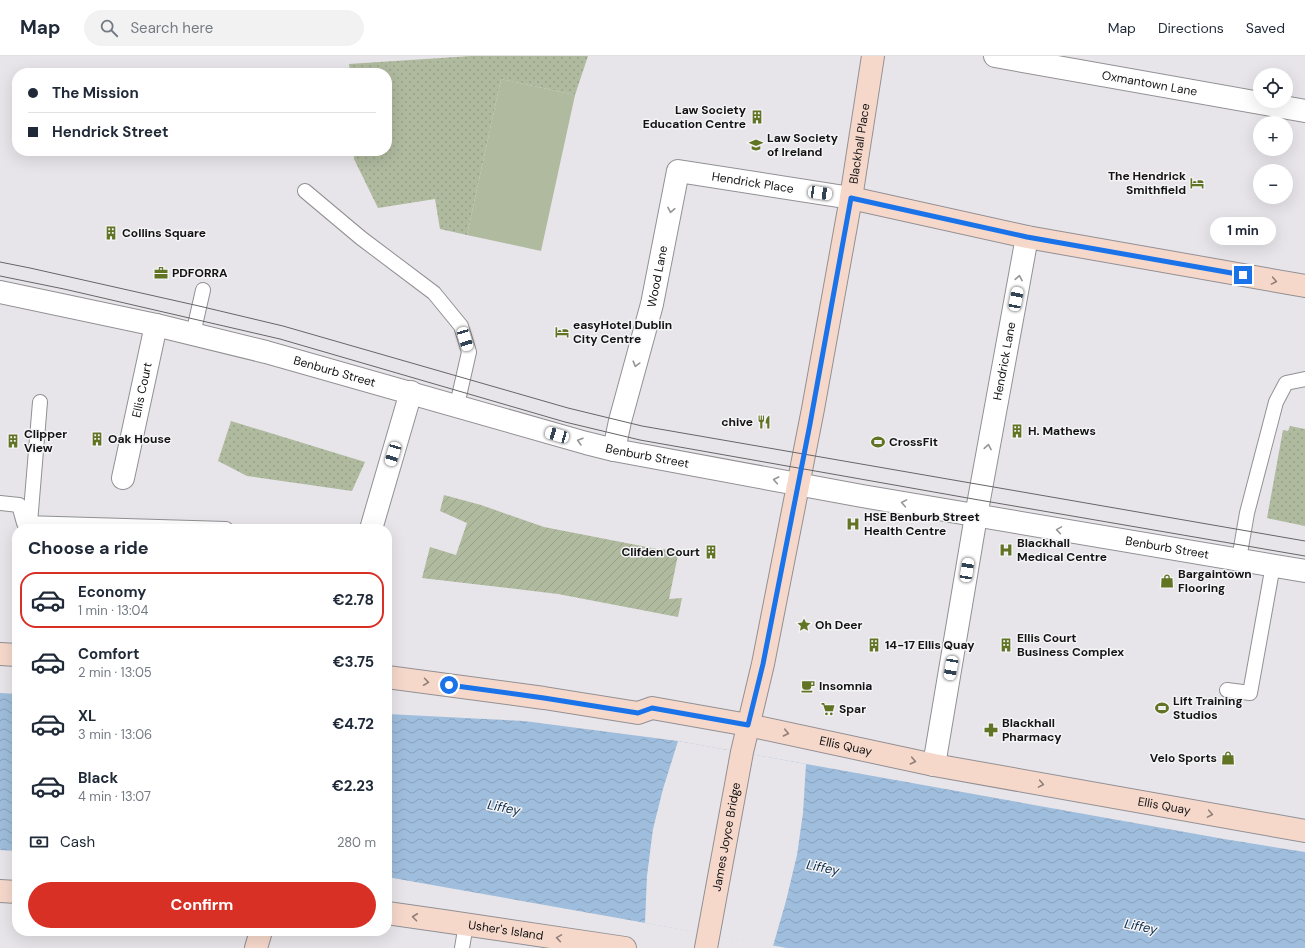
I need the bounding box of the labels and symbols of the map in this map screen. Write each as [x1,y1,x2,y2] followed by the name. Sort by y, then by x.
[1101,67,1199,100] street label: Oxmantown Lane
[643,102,747,132] place label: Law Society Education Centre
[845,102,874,185] street label: Blackhall Place
[749,109,765,125] building icon: Law Society Education Centre
[767,130,839,160] place label: Law Society of Ireland
[748,137,764,153] school or university icon: Law Society of Ireland
[711,168,795,197] street label: Hendrick Place
[1108,168,1186,198] place label: The Hendrick Smithfield
[1189,175,1205,191] hotel icon: The Hendrick Smithfield
[807,185,833,201] car
[667,207,675,213] one-way arrow
[1210,217,1276,245] callout: 1 min
[103,225,119,241] building icon: Collins Square
[122,225,206,241] place label: Collins Square
[644,244,671,309] street label: Wood Lane
[153,265,169,281] office icon: PDFORRA
[172,265,228,281] place label: PDFORRA
[1234,266,1252,284] route end
[1015,275,1023,281] one-way arrow
[1271,276,1277,285] one-way arrow
[1008,286,1024,312] car
[573,317,672,347] place label: easyHotel Dublin City Centre
[989,320,1019,402] street label: Hendrick Lane
[554,324,570,340] hotel icon: easyHotel Dublin City Centre
[456,326,474,352] car
[292,352,378,391] street label: Benburb Street
[632,360,641,367] one-way arrow
[128,361,156,419] street label: Ellis Court
[721,414,753,430] place label: chive
[756,414,772,430] restaurant icon: chive
[1009,423,1025,439] building icon: H. Mathews
[1028,423,1096,439] place label: H. Mathews
[24,426,67,456] place label: Clipper View
[544,426,570,444] car
[89,431,105,447] building icon: Oak House
[108,431,171,447] place label: Oak House
[5,433,21,449] building icon: Clipper View
[870,434,886,450] sports icon: CrossFit
[889,434,938,450] place label: CrossFit
[576,437,583,446] one-way arrow
[604,440,691,472] street label: Benburb Street
[384,441,402,467] car
[983,444,992,450] one-way arrow
[773,477,779,485] one-way arrow
[901,499,907,508] one-way arrow
[864,509,980,539] place label: HSE Benburb Street Health Centre
[845,516,861,532] hospital icon: HSE Benburb Street Health Centre
[1056,526,1063,534] one-way arrow
[1124,533,1210,563] street label: Benburb Street
[1017,535,1107,565] place label: Blackhall Medical Centre
[998,542,1014,558] hospital icon: Blackhall Medical Centre
[621,544,700,560] place label: Clifden Court
[703,544,719,560] building icon: Clifden Court
[959,557,975,583] car
[1178,566,1252,596] place label: Bargaintown Flooring
[1159,573,1175,589] shop icon: Bargaintown Flooring
[796,617,812,633] place icon: Oh Deer
[815,617,863,633] place label: Oh Deer
[1017,630,1124,660] place label: Ellis Court Business Complex
[866,637,882,653] building icon: 14-17 Ellis Quay
[885,637,975,653] place label: 14-17 Ellis Quay
[998,637,1014,653] building icon: Ellis Court Business Complex
[943,655,959,681] car
[440,676,458,694] route start
[423,677,429,686] one-way arrow
[800,678,816,694] cafe icon: Insomnia
[819,678,872,694] place label: Insomnia
[1173,693,1243,723] place label: Lift Training Studios
[1154,700,1170,716] sports icon: Lift Training Studios
[820,701,836,717] supermarket icon: Spar
[839,701,866,717] place label: Spar
[1002,715,1062,745] place label: Blackhall Pharmacy
[983,722,999,738] pharmacy icon: Blackhall Pharmacy
[783,729,789,737] one-way arrow
[818,733,874,760] street label: Ellis Quay
[1150,750,1217,766] place label: Velo Sports
[1220,750,1236,766] shop icon: Velo Sports
[910,756,916,764] one-way arrow
[1037,780,1044,788] one-way arrow
[709,781,744,893] street label: James Joyce Bridge
[1136,793,1192,819] street label: Ellis Quay
[486,796,523,819] water label: Liffey
[1207,810,1213,818] one-way arrow
[805,856,842,879] water label: Liffey
[412,913,418,922] one-way arrow
[1123,915,1160,938] water label: Liffey
[467,917,544,944] street label: Usher's Island
[556,934,562,943] one-way arrow

